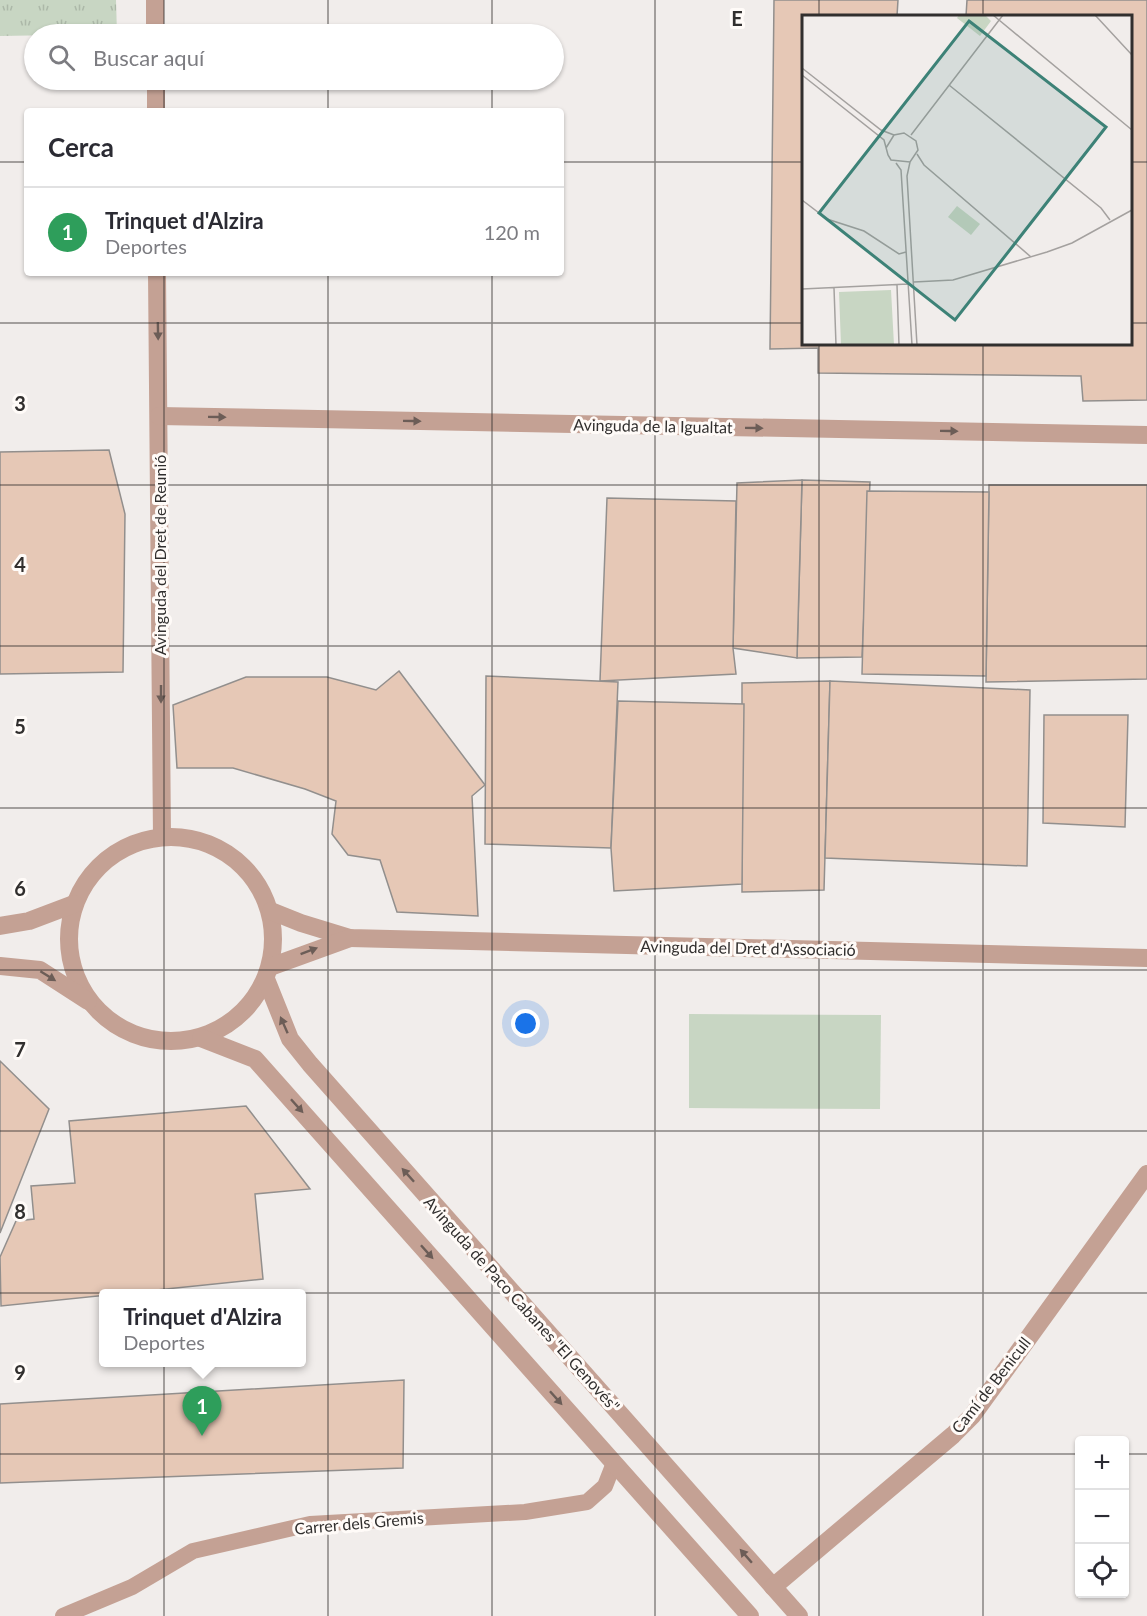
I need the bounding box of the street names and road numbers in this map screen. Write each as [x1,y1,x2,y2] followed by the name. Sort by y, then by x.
[573,415,733,436] street label: Avinguda de la Igualtat
[150,455,169,655] street label: Avinguda del Dret de Reunió
[640,936,856,959] street label: Avinguda del Dret d'Associació
[421,1192,624,1415] street label: Avinguda de Paco Cabanes "El Genovés"
[947,1333,1034,1437] street label: Camí de Benicull
[294,1507,424,1538] street label: Carrer dels Gremis

